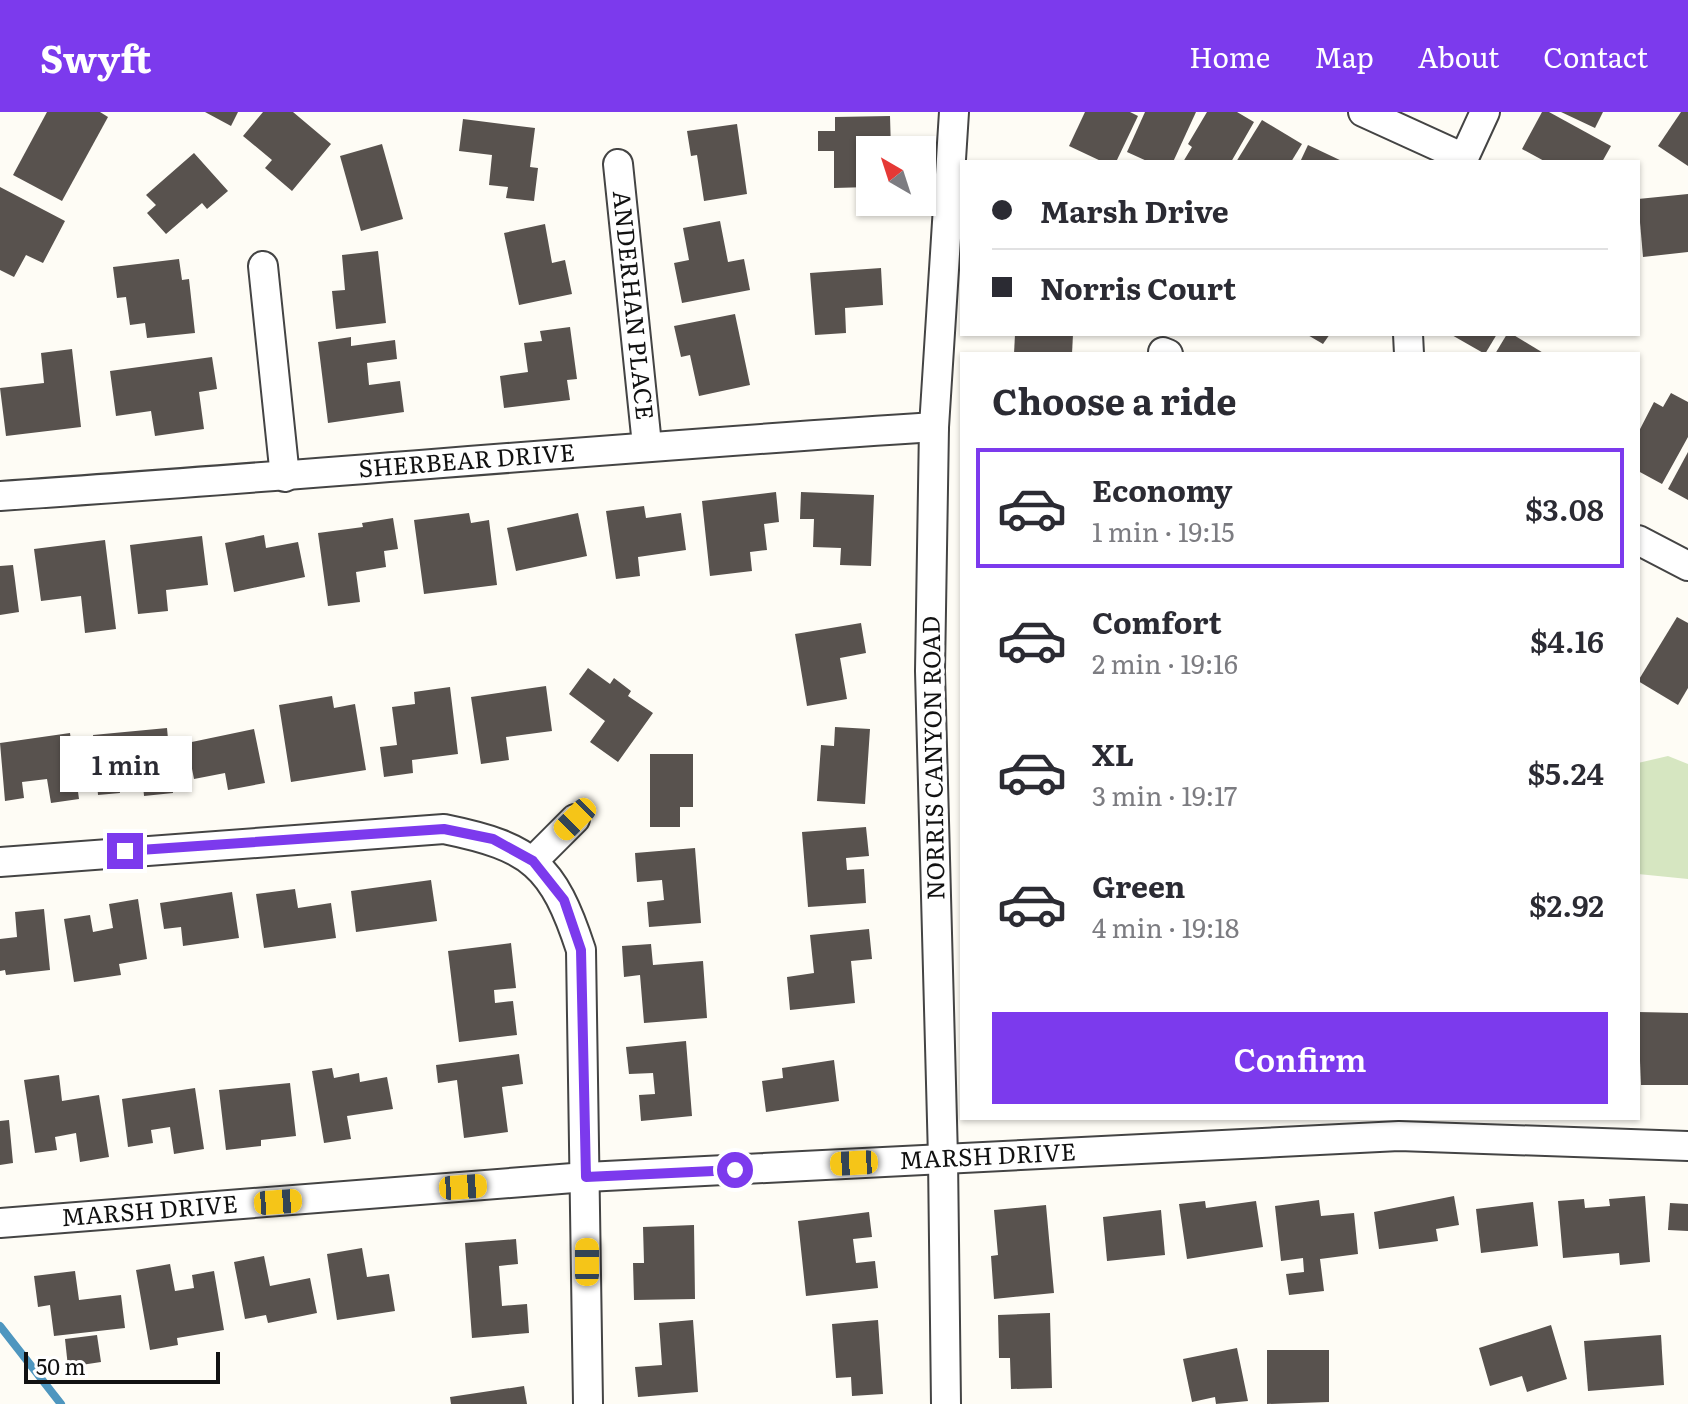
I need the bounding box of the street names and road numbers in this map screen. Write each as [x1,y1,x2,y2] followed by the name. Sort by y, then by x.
[606,189,664,421] street label: ANDERHAN PLACE
[357,433,576,485] street label: SHERBEAR DRIVE
[912,616,951,901] street label: NORRIS CANYON ROAD
[898,1132,1077,1176] street label: MARSH DRIVE
[60,1184,239,1233] street label: MARSH DRIVE

